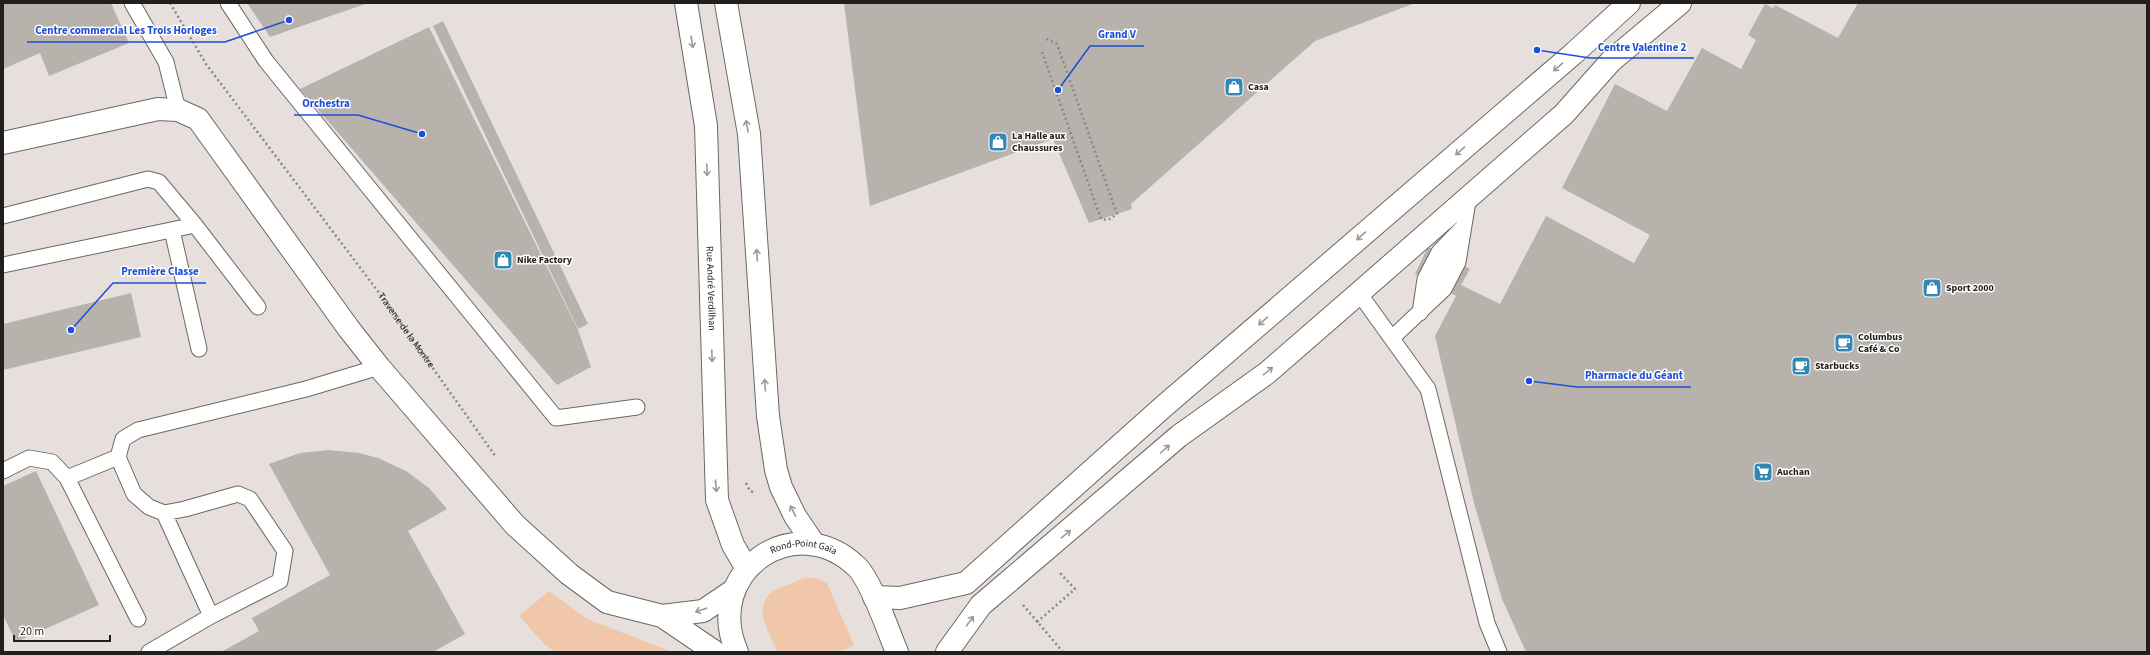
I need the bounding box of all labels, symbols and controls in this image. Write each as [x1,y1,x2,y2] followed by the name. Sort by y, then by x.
[27,19,225,42] callout: Centre commercial Les Trois Horloges
[35,23,217,38] text: Centre commercial Les Trois Horloges
[1090,23,1144,46] callout: Grand V
[1098,27,1137,42] text: Grand V
[688,35,696,48] one-way arrow
[1590,35,1694,58] callout: Centre Valentine 2
[1598,40,1687,55] text: Centre Valentine 2
[1553,62,1563,71] one-way arrow
[1223,76,1245,98] shop icon: Casa
[1248,80,1269,94] place label: Casa
[294,92,358,115] callout: Orchestra
[302,96,350,111] text: Orchestra
[743,120,751,133] one-way arrow
[1012,129,1065,155] place label: La Halle aux Chaussures
[987,131,1009,153] shop icon: La Halle aux Chaussures
[1454,147,1465,156] one-way arrow
[703,163,710,176] one-way arrow
[1356,232,1366,241] one-way arrow
[703,246,719,331] street label: Rue André Verdilhan
[492,249,514,271] shop icon: Nike Factory
[753,249,760,262] one-way arrow
[517,253,573,267] place label: Nike Factory
[113,260,206,283] callout: Première Classe
[121,264,199,279] text: Première Classe
[1921,277,1943,299] shop icon: Sport 2000
[1946,281,1994,295] place label: Sport 2000
[374,290,438,371] street label: Traverse de la Montre
[1257,317,1268,326] one-way arrow
[1858,330,1903,356] place label: Columbus Café & Co
[1833,332,1855,354] cafe icon: Columbus Café & Co
[708,349,715,362] one-way arrow
[1790,355,1812,377] cafe icon: Starbucks
[1815,359,1860,373] place label: Starbucks
[1577,364,1691,387] callout: Pharmacie du Géant
[1263,366,1274,375] one-way arrow
[1585,368,1684,383] text: Pharmacie du Géant
[762,379,769,392] one-way arrow
[1159,445,1169,454] one-way arrow
[1752,461,1774,483] supermarket icon: Auchan
[1776,465,1810,479] place label: Auchan
[712,479,719,492] one-way arrow
[788,505,796,517] one-way arrow
[1061,529,1071,538] one-way arrow
[768,537,839,558] street label: Rond-Point Gaïa
[695,607,708,614] one-way arrow
[966,615,974,626] one-way arrow
[14,617,110,643] scale bar
[20,623,44,640] text: 20 m

